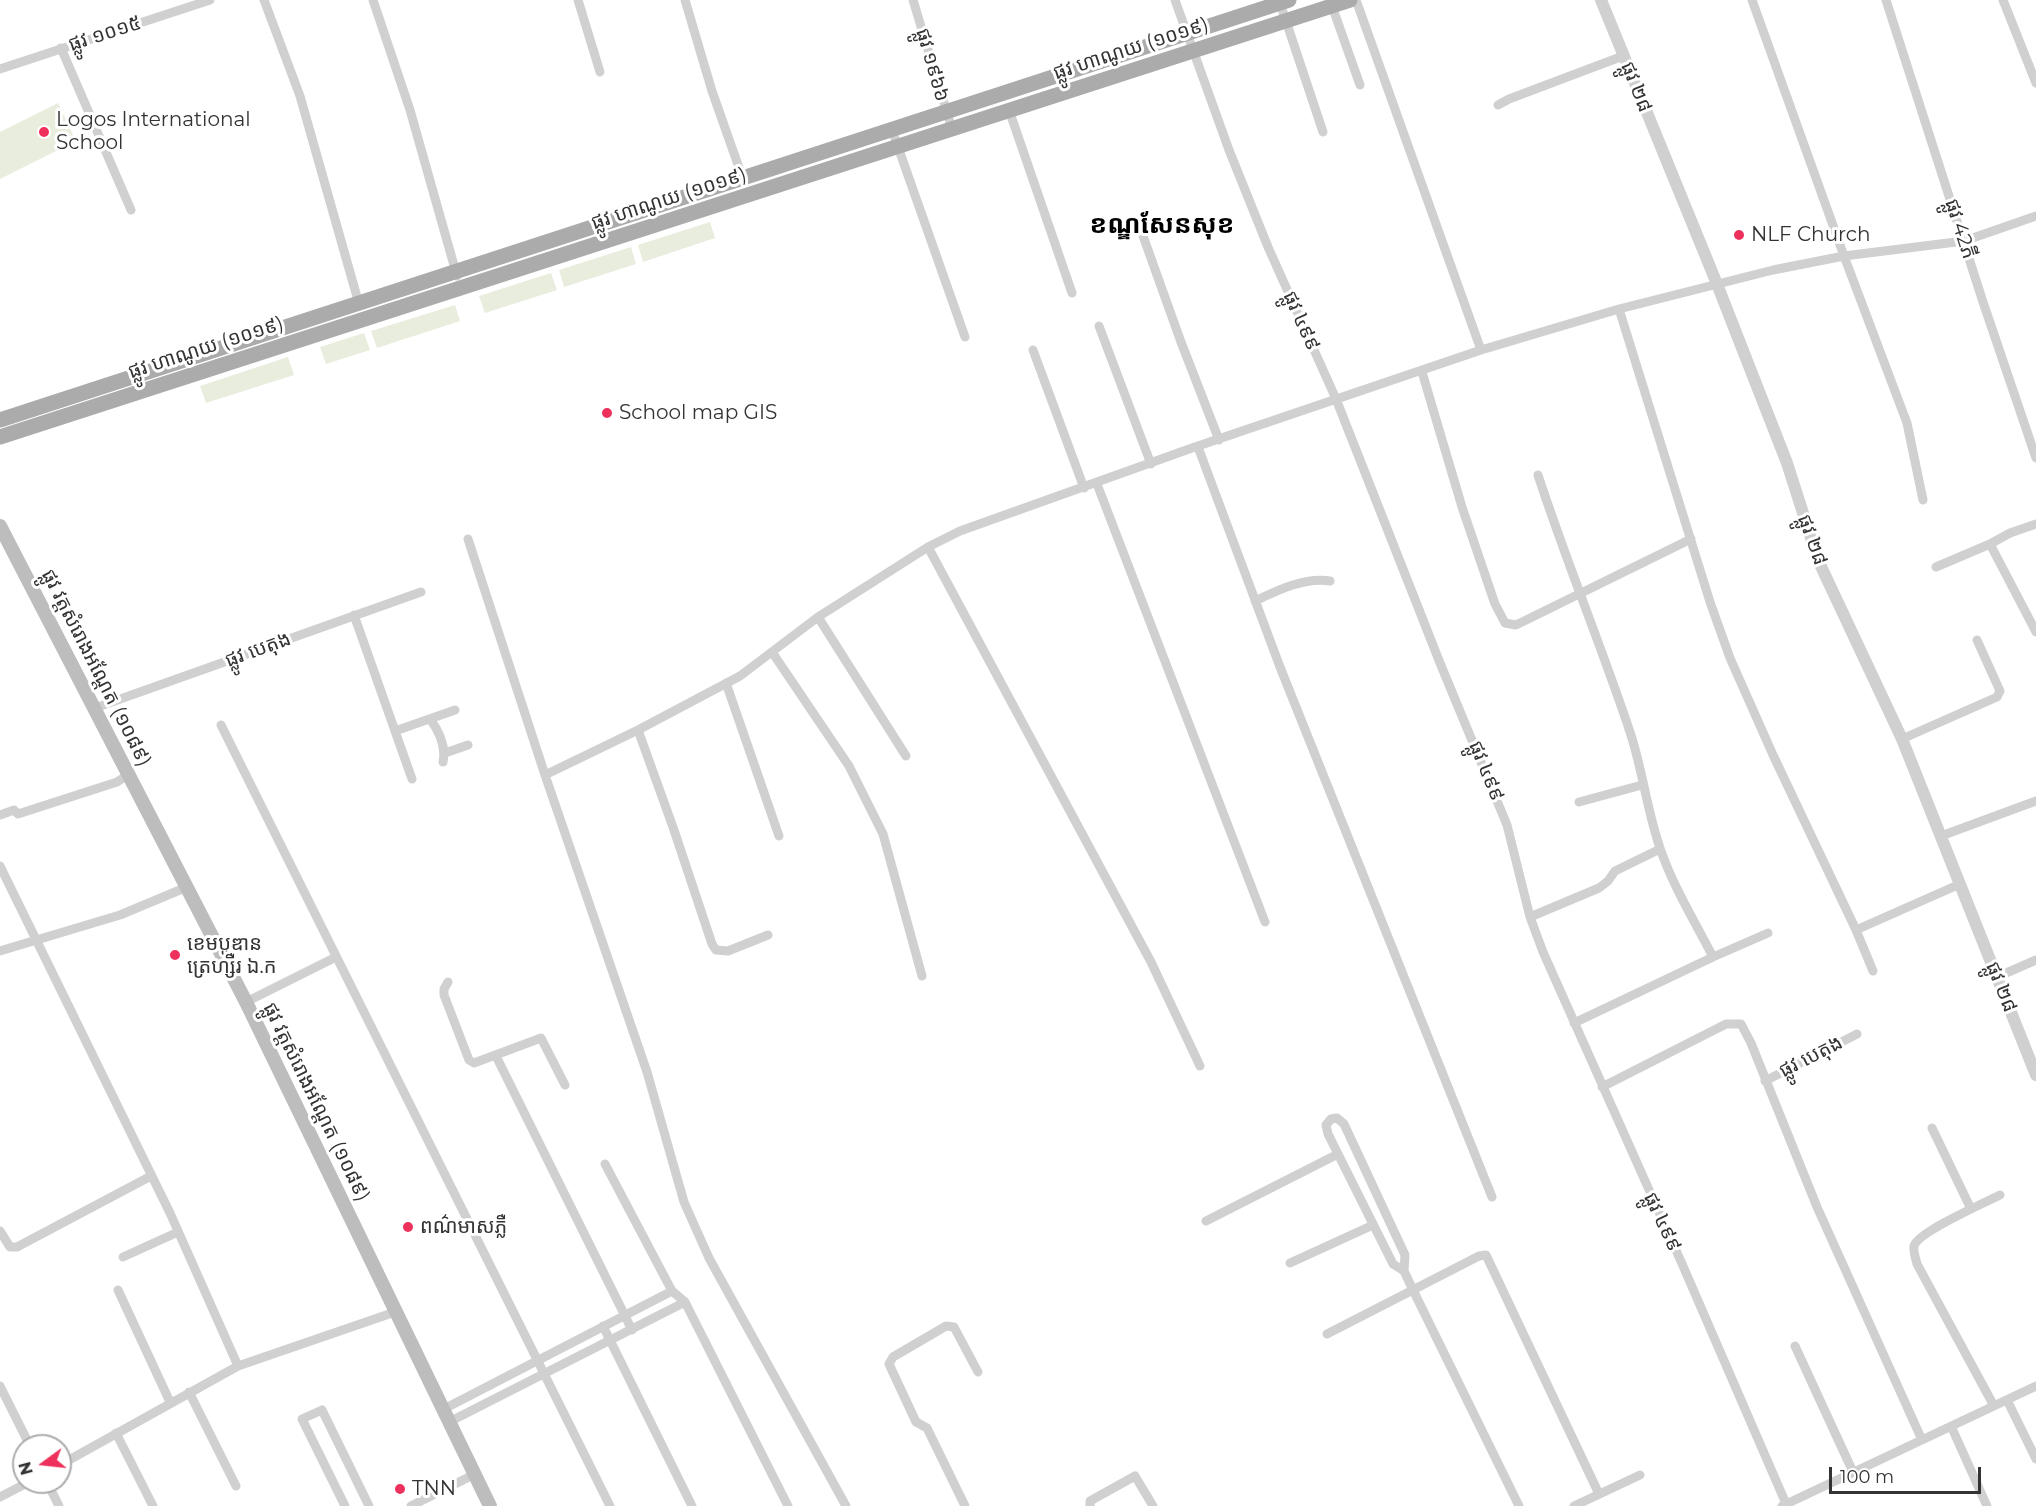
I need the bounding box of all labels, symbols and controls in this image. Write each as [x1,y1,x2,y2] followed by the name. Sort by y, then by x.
[66,11,144,57] street label: ផ្លូវ ១០១៥
[1050,13,1212,85] street label: ផ្លូវ ហាណូយ (១០១៩)
[910,26,954,104] street label: ផ្លូវ ១៩៦៦
[1615,58,1657,116] street label: ផ្លូវ ២៨
[56,108,251,155] place label: Logos International School
[37,125,51,139] marker: Logos International School
[588,163,750,235] street label: ផ្លូវ ហាណូយ (១០១៩)
[1939,196,1981,262] street label: ផ្លូវ 42ភី
[1089,209,1235,241] district label: ខណ្ឌសែនសុខ
[1751,223,1870,247] place label: NLF Church
[1732,228,1746,242] marker: NLF Church
[1277,288,1325,354] street label: ផ្លូវ ៤៩៩
[125,312,287,384] street label: ផ្លូវ ហាណូយ (១០១៩)
[619,401,777,425] place label: School map GIS
[600,406,614,420] marker: School map GIS
[1792,511,1832,569] street label: ផ្លូវ ២៨
[36,565,156,771] street label: ផ្លូវ វត្តសំរោងអណ្ដែត (១០៨៩)
[222,627,294,673] street label: ផ្លូវ បេតុង
[1463,738,1509,804] street label: ផ្លូវ ៤៩៩
[187,932,276,979] place label: ខេមបូឌាន ត្រេហ្សឺរ ឯ.ក
[168,948,182,962] marker: ខេមបូឌាន ត្រេហ្សឺរ ឯ.ក
[1980,958,2022,1016] street label: ផ្លូវ ២៨
[257,999,375,1205] street label: ផ្លូវ វត្តសំរោងអណ្ដែត (១០៨៩)
[1775,1031,1847,1083] street label: ផ្លូវ បេតុង
[1638,1189,1686,1255] street label: ផ្លូវ ៤៩៩
[420,1215,507,1239] place label: ពណ៌មាសភ្លឺ
[401,1220,415,1234] marker: ពណ៌មាសភ្លឺ
[12,1434,72,1494] north arrow
[1832,1455,1984,1493] scale bar
[15,1460,37,1477] text: N
[1840,1466,1894,1488] text: 100 m
[412,1477,456,1501] place label: TNN
[393,1482,407,1496] marker: TNN

